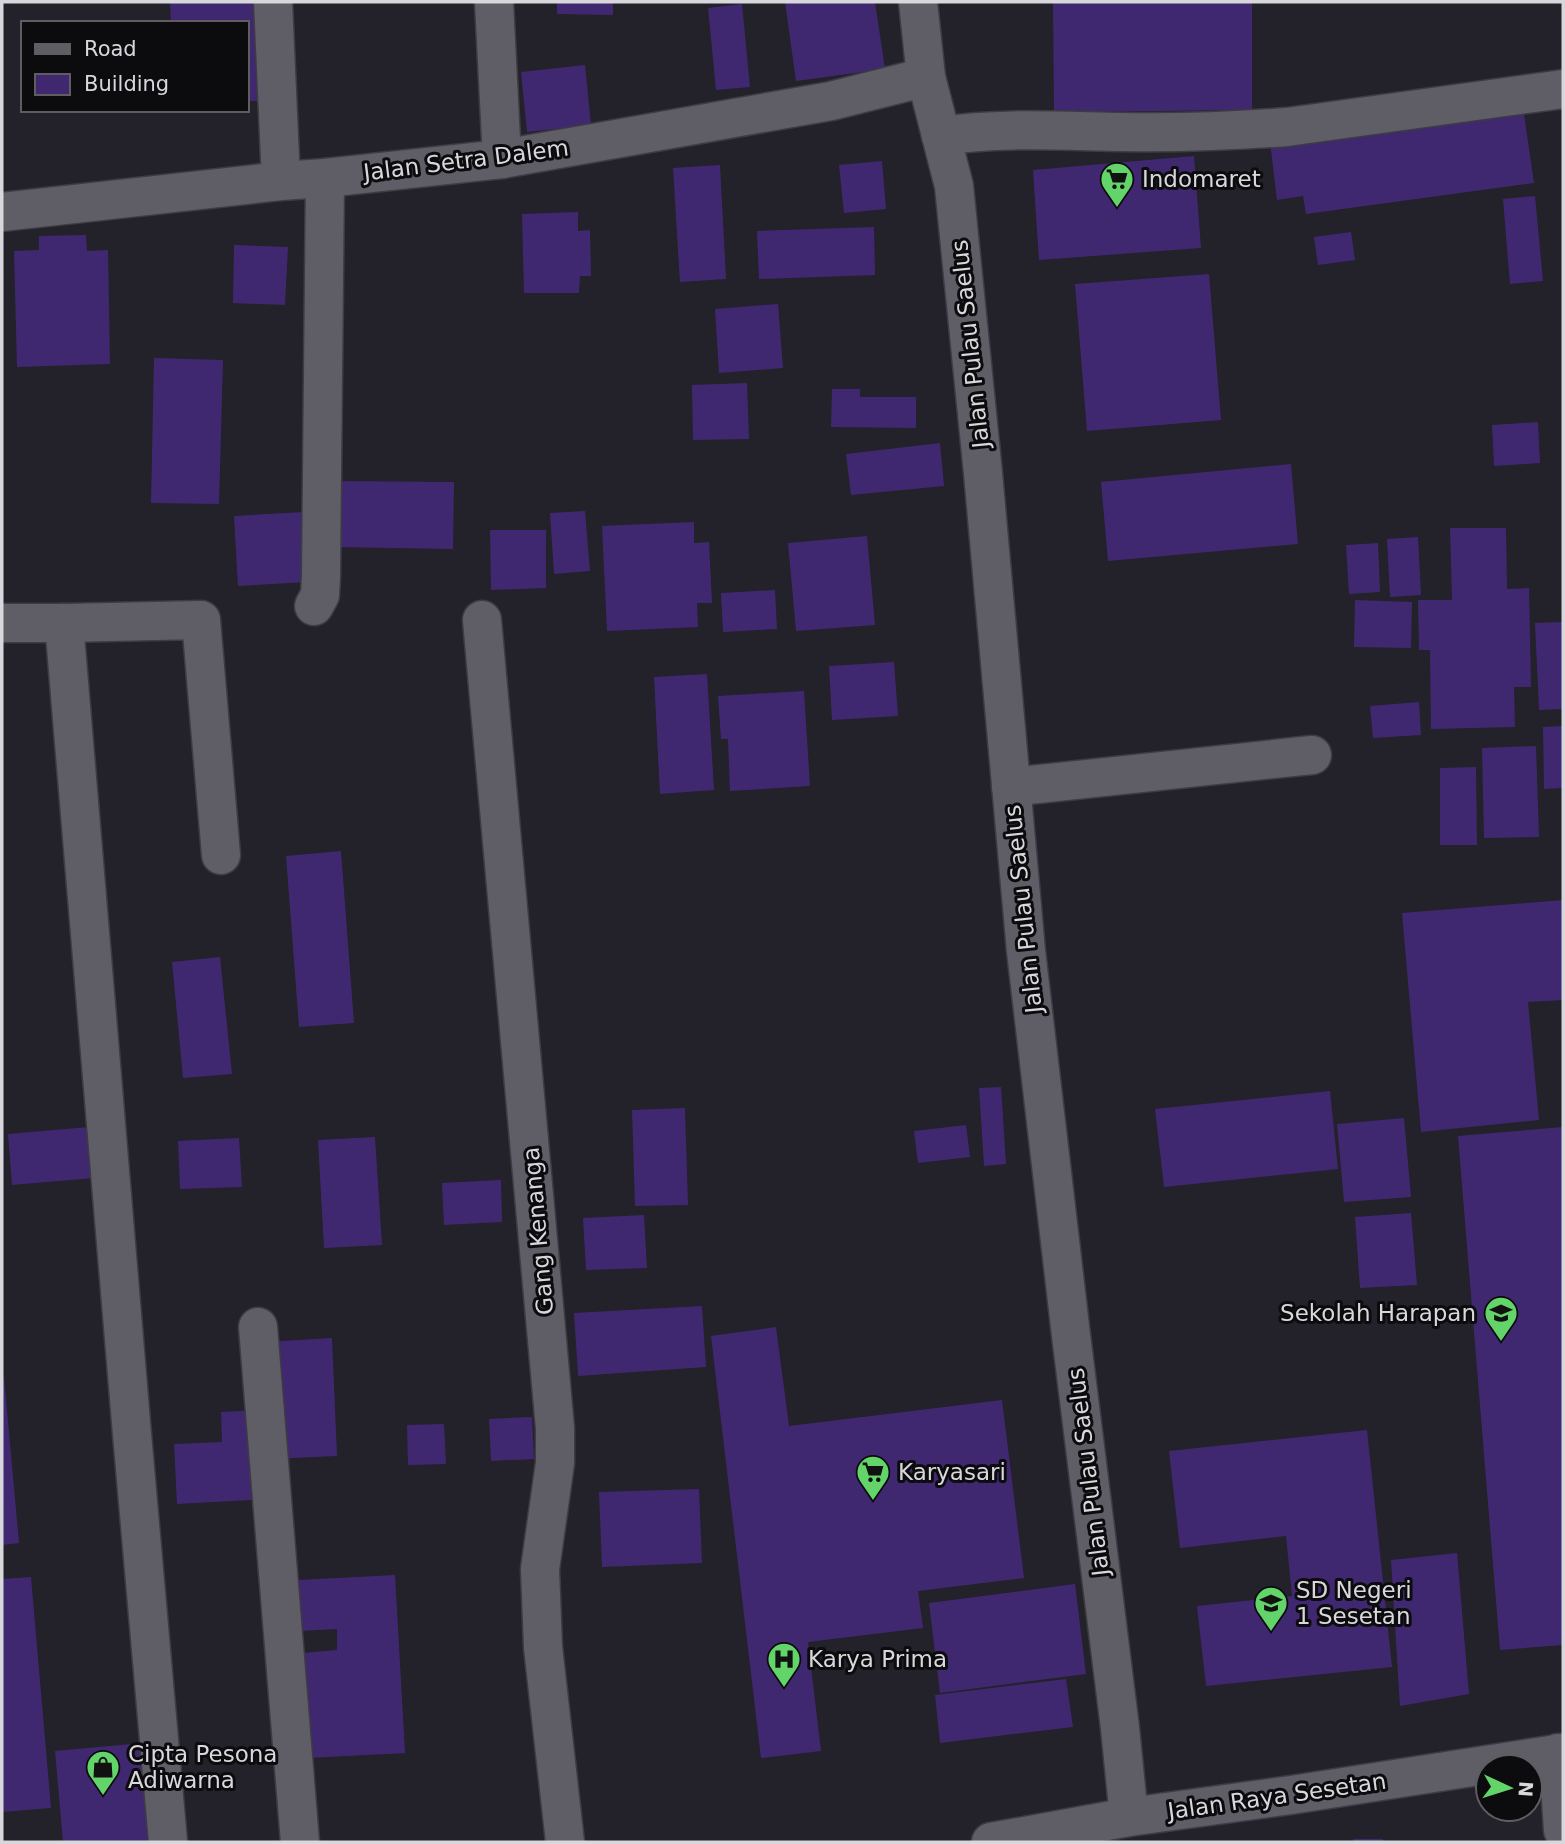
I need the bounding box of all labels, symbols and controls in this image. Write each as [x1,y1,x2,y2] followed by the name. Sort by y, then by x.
[21,21,248,112] legend
[84,37,137,61] text: Road
[84,72,169,96] text: Building
[360,135,570,186] street label: Jalan Setra Dalem
[1098,160,1136,209] supermarket icon: Indomaret
[1142,166,1261,192] place label: Indomaret
[946,238,994,452] street label: Jalan Pulau Saelus
[999,803,1047,1017] street label: Jalan Pulau Saelus
[518,1146,558,1316] street label: Gang Kenanga
[1482,1294,1520,1343] school or university icon: Sekolah Harapan
[1280,1300,1476,1326] place label: Sekolah Harapan
[1062,1366,1114,1580] street label: Jalan Pulau Saelus
[854,1453,892,1502] supermarket icon: Karyasari
[898,1459,1006,1485] place label: Karyasari
[1296,1577,1412,1629] place label: SD Negeri 1 Sesetan
[1252,1584,1290,1633] school or university icon: SD Negeri 1 Sesetan
[765,1640,803,1689] hospital icon: Karya Prima
[808,1646,947,1672] place label: Karya Prima
[128,1741,277,1793] place label: Cipta Pesona Adiwarna
[84,1748,122,1797] shop icon: Cipta Pesona Adiwarna
[1474,1753,1544,1823] north arrow
[1164,1768,1388,1824] street label: Jalan Raya Sesetan
[1514,1780,1537,1798] text: N

